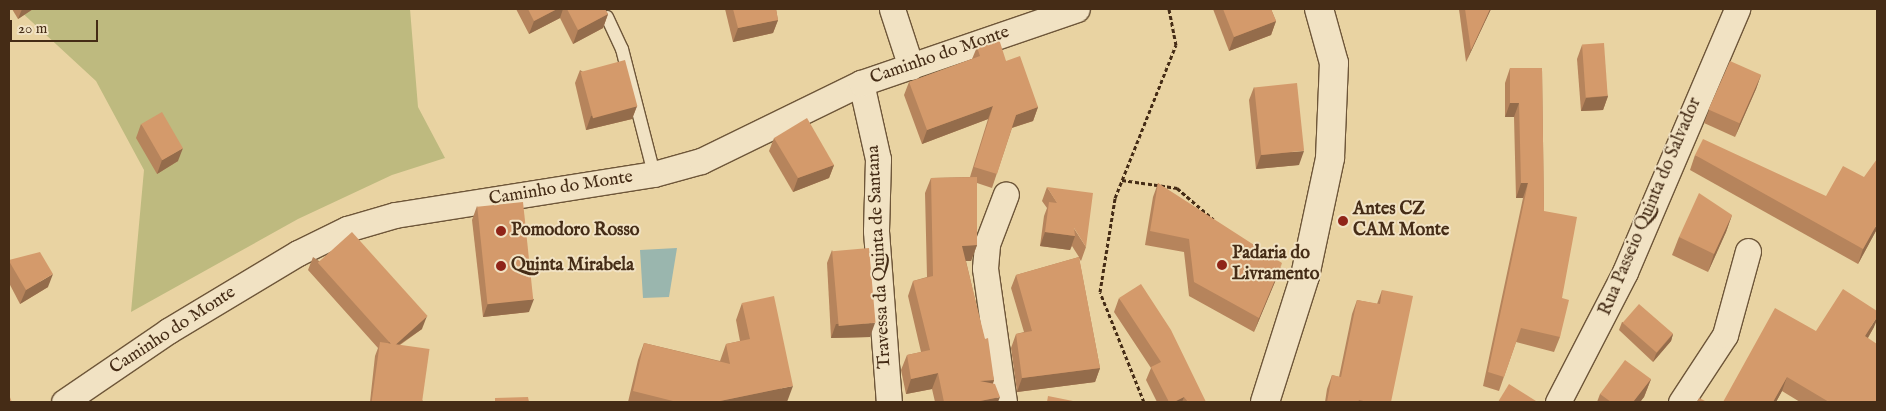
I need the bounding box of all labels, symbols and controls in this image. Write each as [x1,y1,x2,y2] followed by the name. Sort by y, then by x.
[12,10,100,42] scale bar
[18,19,47,38] text: 20 m
[868,22,1012,90] street label: Caminho do Monte
[1595,95,1707,319] street label: Rua Passeio Quinta do Salvador
[863,145,897,369] street label: Travessa da Quinta de Santana
[487,167,635,211] street label: Caminho do Monte
[1353,200,1449,242] place label: Antes CZ CAM Monte
[1337,215,1349,227] marker: Antes CZ CAM Monte
[511,220,639,242] place label: Pomodoro Rosso
[495,225,507,237] marker: Pomodoro Rosso
[1232,244,1319,286] place label: Padaria do Livramento
[511,255,634,277] place label: Quinta Mirabela
[1216,259,1228,271] marker: Padaria do Livramento
[495,260,507,272] marker: Quinta Mirabela
[106,282,240,380] street label: Caminho do Monte

